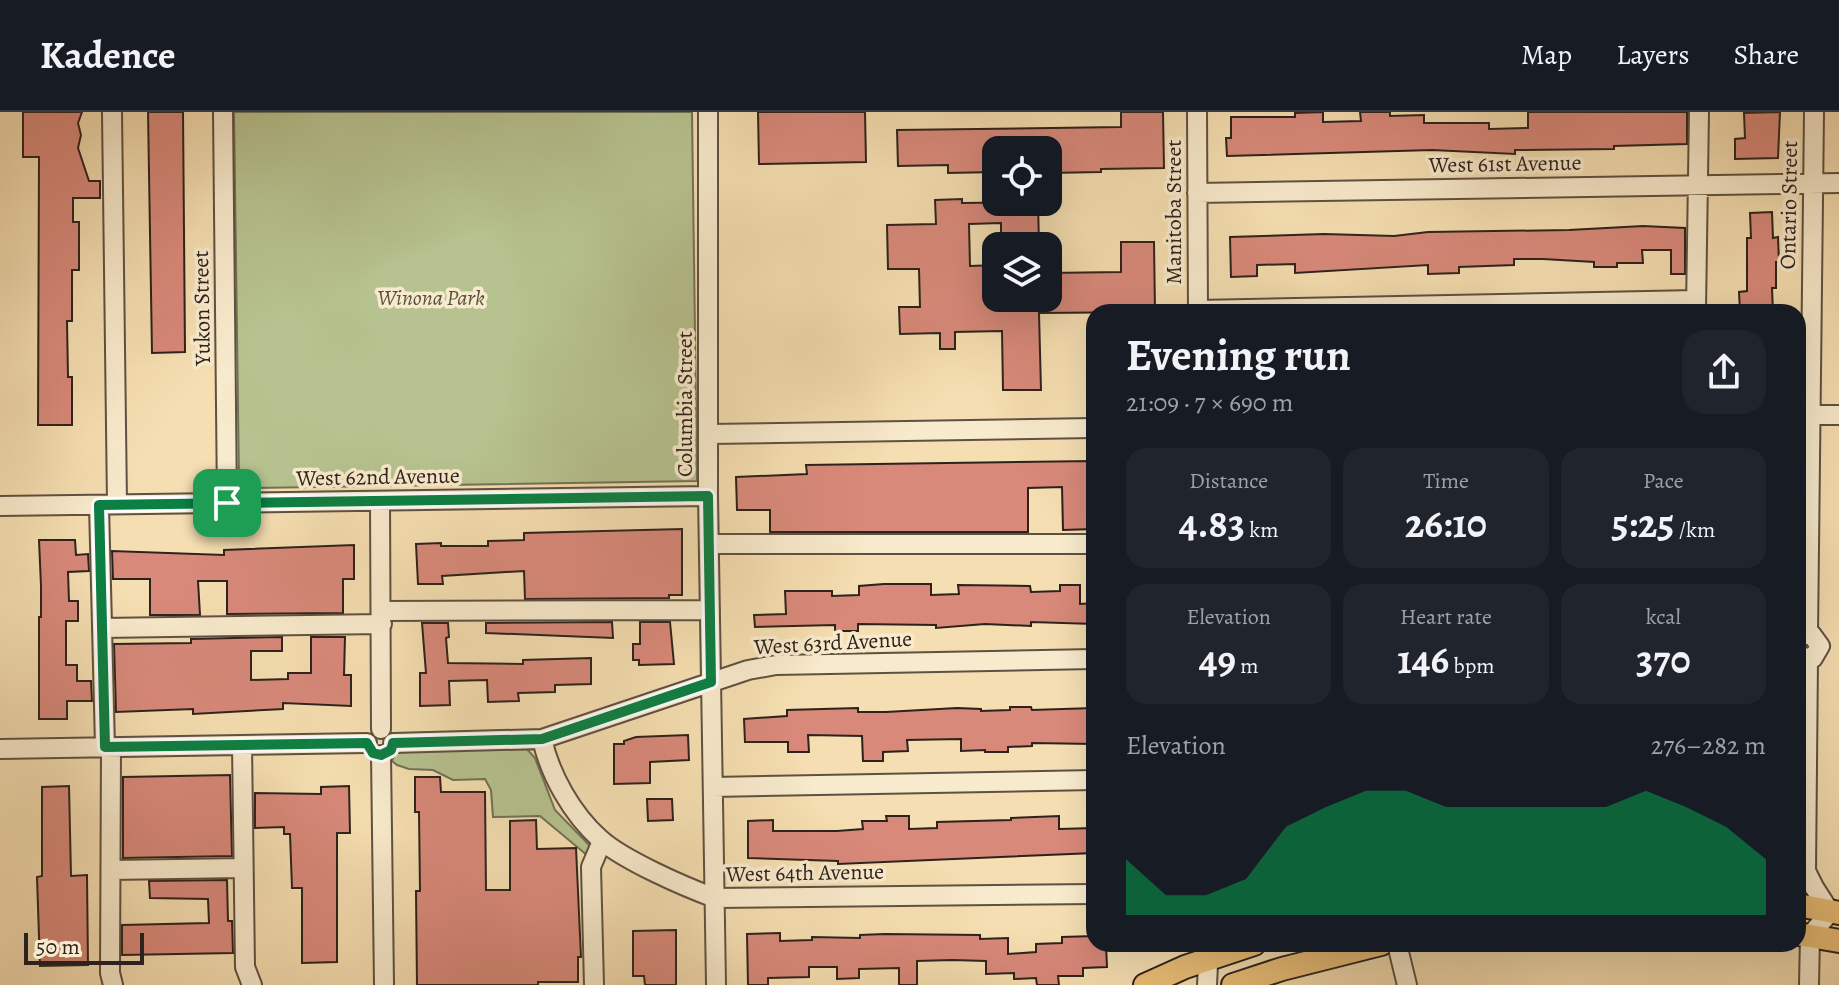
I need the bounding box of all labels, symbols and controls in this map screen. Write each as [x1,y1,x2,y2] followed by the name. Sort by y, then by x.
[40,29,176,81] text: Kadence
[1521,36,1572,74] text: Map
[1616,36,1689,74] text: Layers
[1733,36,1799,74] text: Share
[982,136,1062,312] map controls
[982,136,1062,216] button: locate
[1159,139,1189,285] street label: Manitoba Street
[1773,140,1805,270] street label: Ontario Street
[1427,148,1582,180] street label: West 61st Avenue
[982,232,1062,312] button: layers
[186,250,218,367] street label: Yukon Street
[377,283,485,313] park label: Winona Park
[1126,325,1351,385] text: Evening run
[1682,330,1766,414] button: share
[670,331,700,477] street label: Columbia Street
[1126,385,1293,420] text: 21:09 · 7 × 690 m
[295,461,460,493] street label: West 62nd Avenue
[1189,466,1268,496] text: Distance
[1423,466,1469,496] text: Time
[1643,466,1684,496] text: Pace
[193,469,261,537] pin
[205,481,249,525] icon: arrive
[1179,496,1245,551] text: 4.83
[1405,496,1487,551] text: 26:10
[1611,496,1674,551] text: 5:25
[1245,515,1279,545] text: km
[1674,515,1715,545] text: /km
[1186,602,1271,632] text: Elevation
[1400,602,1492,632] text: Heart rate
[1646,602,1681,632] text: kcal
[752,624,913,662] street label: West 63rd Avenue
[1199,632,1236,687] text: 49
[1397,632,1449,687] text: 146
[1636,632,1691,687] text: 370
[1236,651,1259,681] text: m
[1449,651,1495,681] text: bpm
[1126,728,1226,763] text: Elevation
[1651,728,1766,763] text: 276–282 m
[725,857,884,889] street label: West 64th Avenue
[24,929,144,965] scale bar
[36,932,80,962] text: 50 m

